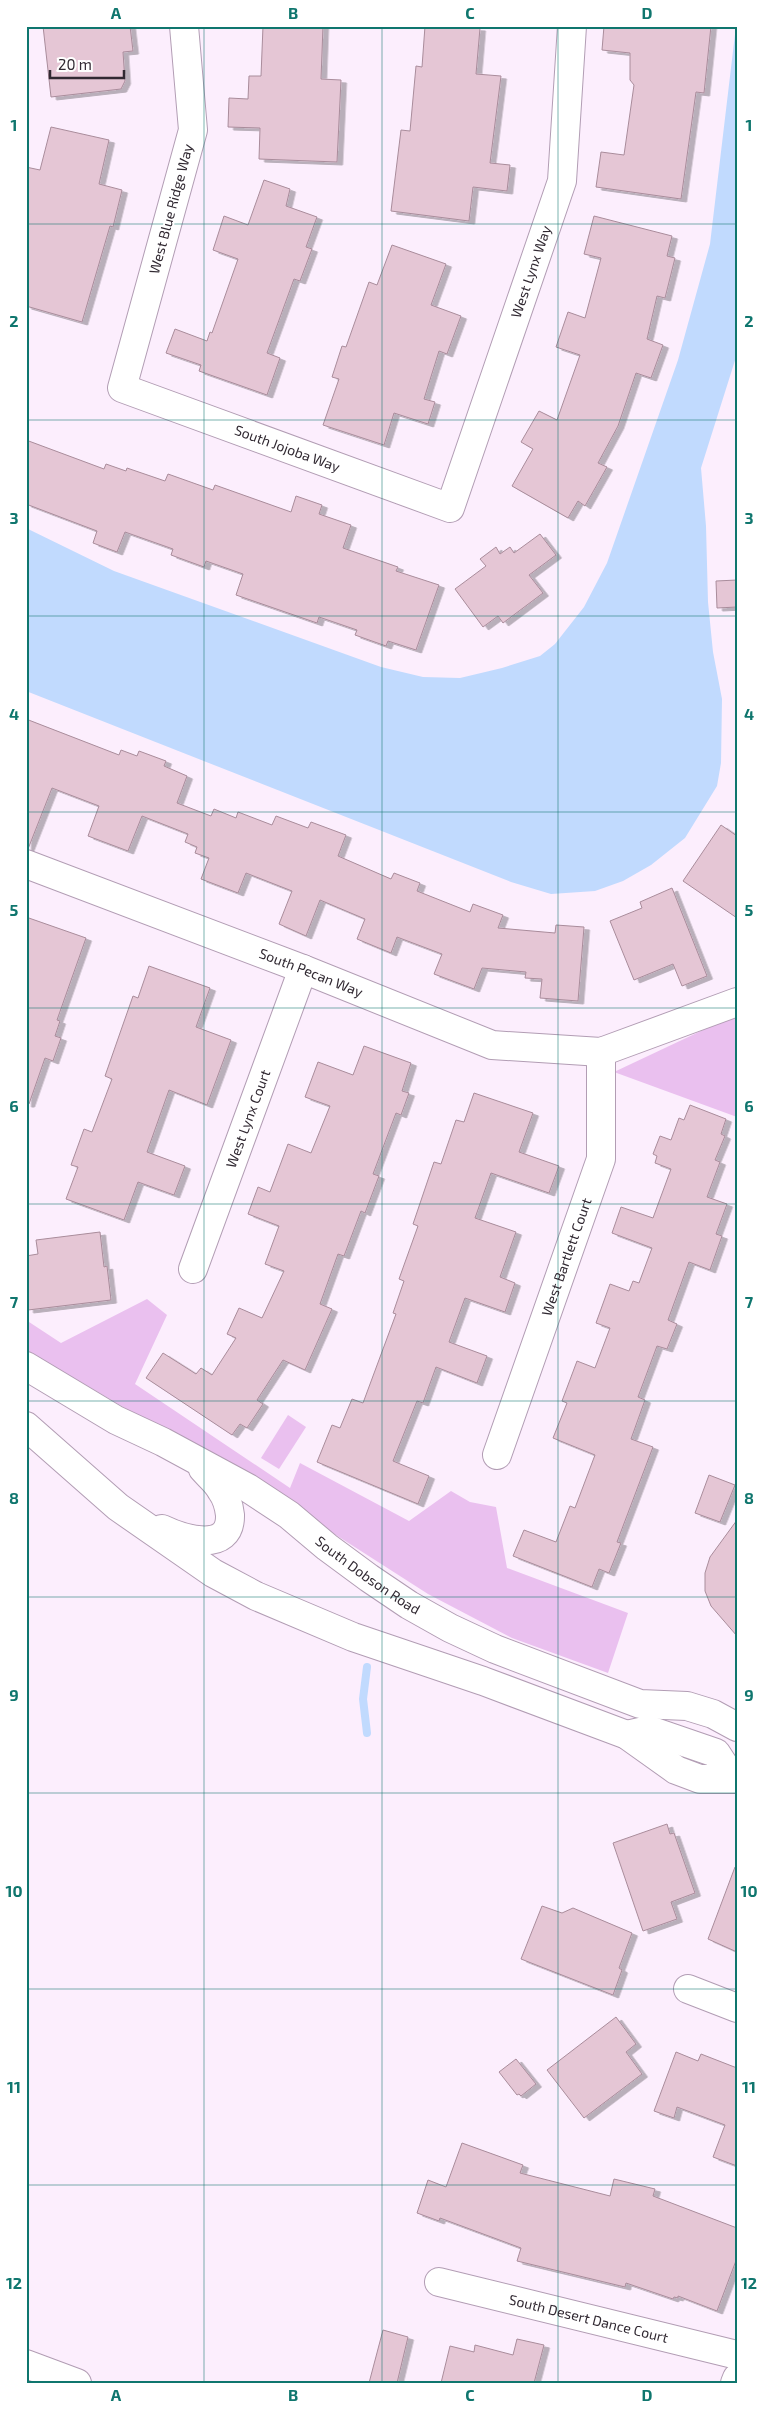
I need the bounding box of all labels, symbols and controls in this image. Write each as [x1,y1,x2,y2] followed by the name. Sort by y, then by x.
[111,3,122,22] text: A
[288,3,298,22] text: B
[465,3,475,22] text: C
[642,3,653,22] text: D
[50,48,124,80] scale bar
[58,55,92,73] text: 20 m
[11,115,17,134] text: 1
[746,115,752,134] text: 1
[145,141,196,276] street label: West Blue Ridge Way
[507,223,554,320] street label: West Lynx Way
[9,311,19,330] text: 2
[744,311,754,330] text: 2
[232,421,343,475] street label: South Jojoba Way
[9,508,19,527] text: 3
[744,508,754,527] text: 3
[9,704,19,723] text: 4
[744,704,754,723] text: 4
[10,900,19,919] text: 5
[745,900,754,919] text: 5
[257,944,366,1000] street label: South Pecan Way
[222,1067,273,1170] street label: West Lynx Court
[9,1096,19,1115] text: 6
[744,1096,754,1115] text: 6
[538,1195,595,1318] street label: West Bartlett Court
[10,1292,19,1311] text: 7
[745,1292,754,1311] text: 7
[9,1488,19,1507] text: 8
[744,1488,754,1507] text: 8
[312,1532,423,1618] street label: South Dobson Road
[9,1685,19,1704] text: 9
[744,1685,754,1704] text: 9
[5,1881,23,1900] text: 10
[740,1881,758,1900] text: 10
[7,2077,21,2096] text: 11
[742,2077,756,2096] text: 11
[6,2273,22,2292] text: 12
[741,2273,757,2292] text: 12
[507,2290,670,2346] street label: South Desert Dance Court
[111,2385,122,2404] text: A
[288,2385,298,2404] text: B
[465,2385,475,2404] text: C
[642,2385,653,2404] text: D

